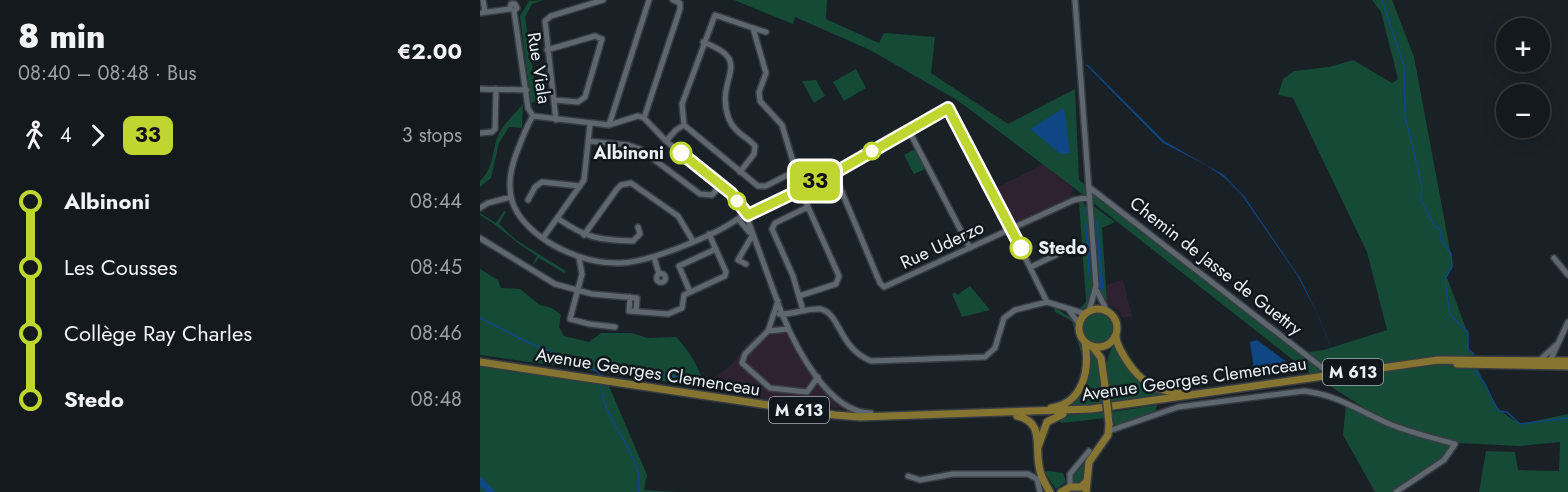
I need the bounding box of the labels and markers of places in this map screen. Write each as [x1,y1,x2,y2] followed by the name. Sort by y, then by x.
[593,140,664,166] place label: Albinoni
[670,142,692,164] marker: Albinoni
[863,142,881,160] unlabelled marker
[728,192,746,210] unlabelled marker
[1038,235,1087,261] place label: Stedo
[1010,237,1032,259] marker: Stedo

